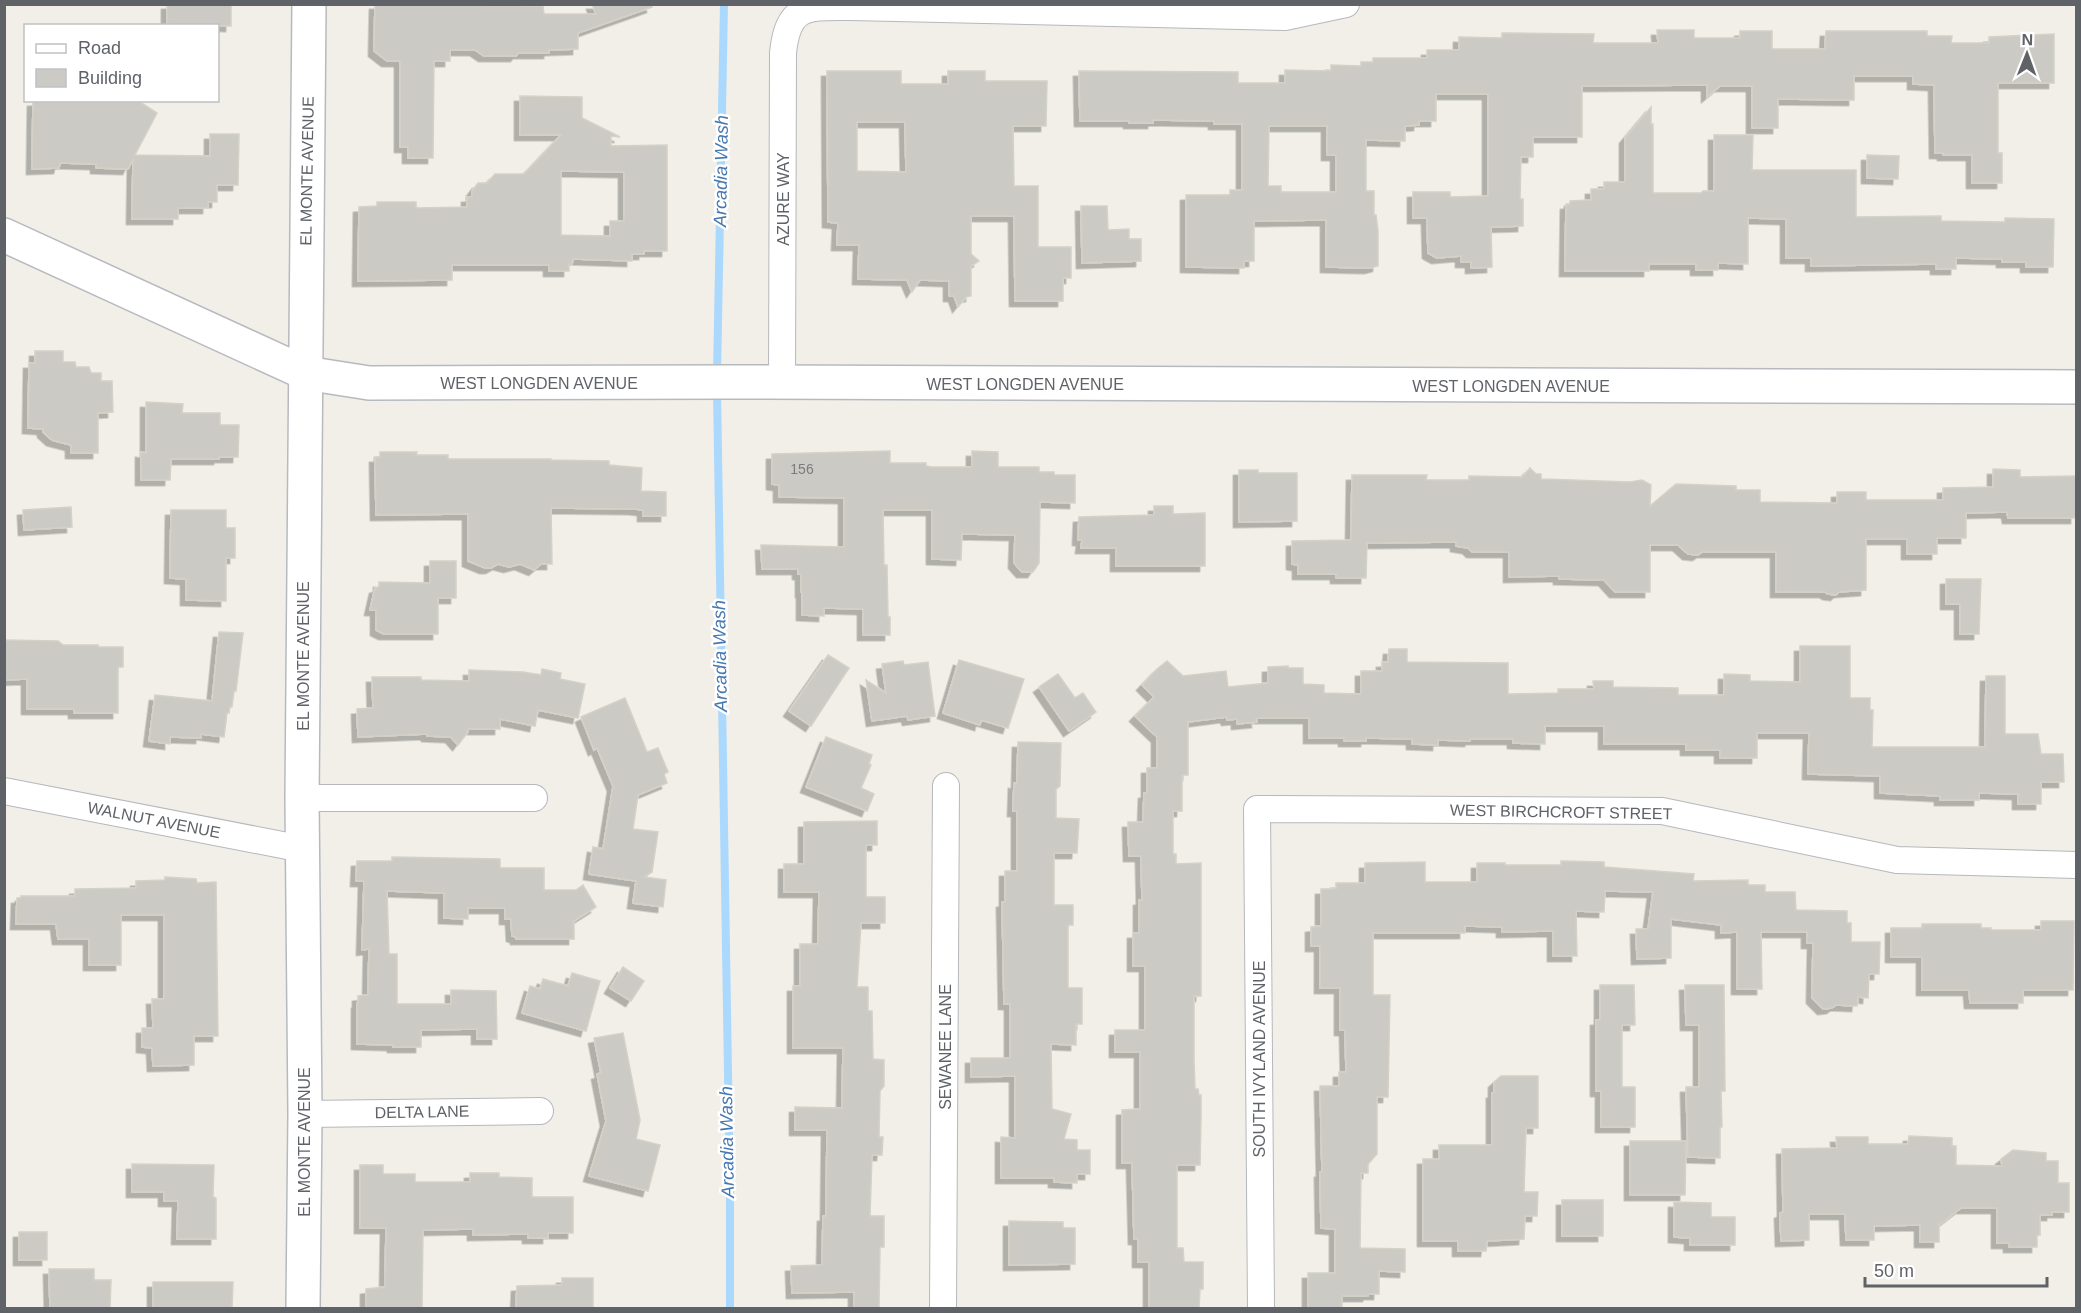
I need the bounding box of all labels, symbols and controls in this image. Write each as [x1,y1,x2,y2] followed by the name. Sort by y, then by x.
[24,24,219,102] legend
[1997,24,2057,84] north arrow
[2021,31,2033,48] text: N
[78,38,121,58] text: Road
[78,68,142,88] text: Building
[297,96,317,246] street label: EL MONTE AVENUE
[710,115,732,228] water label: Arcadia Wash
[775,152,792,246] street label: AZURE WAY
[440,375,638,392] street label: WEST LONGDEN AVENUE
[926,376,1124,393] street label: WEST LONGDEN AVENUE
[1412,378,1610,395] street label: WEST LONGDEN AVENUE
[790,461,814,477] house number: 156
[295,581,312,731] street label: EL MONTE AVENUE
[709,600,731,713] water label: Arcadia Wash
[86,799,222,841] street label: WALNUT AVENUE
[1450,802,1673,822] street label: WEST BIRCHCROFT STREET
[1251,960,1268,1158] street label: SOUTH IVYLAND AVENUE
[937,984,954,1110] street label: SEWANEE LANE
[296,1067,313,1217] street label: EL MONTE AVENUE
[716,1086,738,1199] water label: Arcadia Wash
[375,1103,469,1121] street label: DELTA LANE
[1865,1250,2046,1288] scale bar
[1874,1261,1914,1281] text: 50 m

